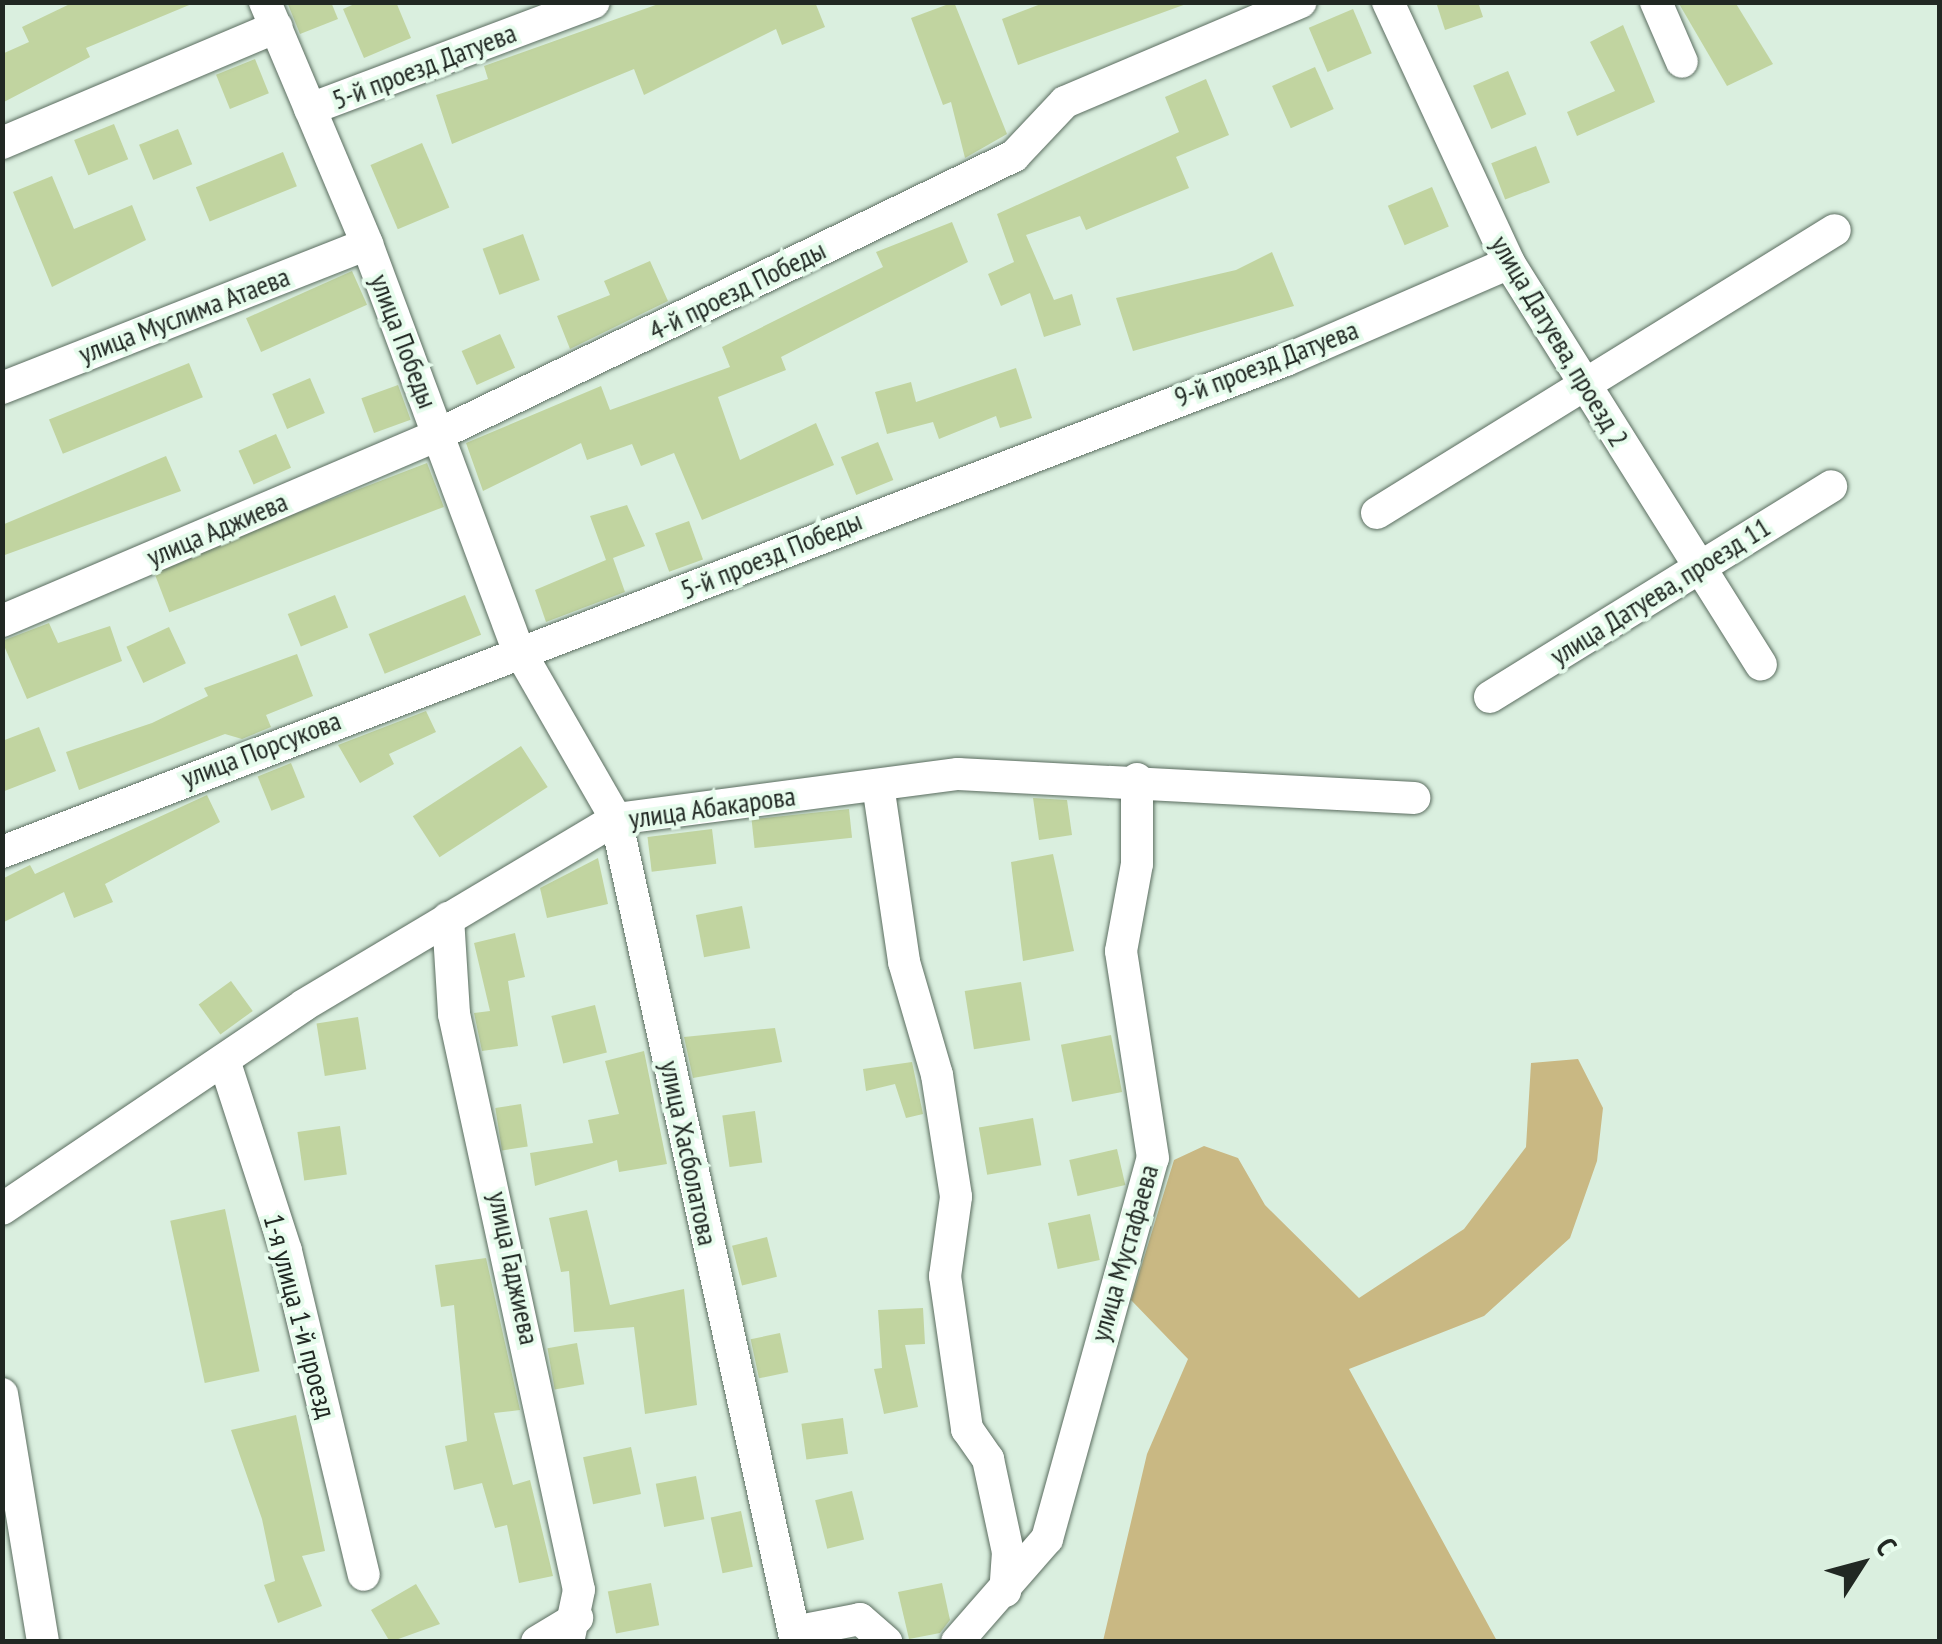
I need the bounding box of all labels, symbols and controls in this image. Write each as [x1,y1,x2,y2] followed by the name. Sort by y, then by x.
[327,15,521,117] street label: 5-й проезд Датуева
[1483,228,1637,454] street label: улица Датуева, проезд 2
[643,233,831,347] street label: 4-й проезд Победы
[74,259,294,371] street label: улица Муслима Атаева
[363,269,445,413] street label: улица Победы
[1169,312,1363,414] street label: 9-й проезд Датуева
[141,484,293,574] street label: улица Аджиева
[676,503,866,607] street label: 5-й проезд Победы
[1543,509,1777,673] street label: улица Датуева, проезд 11
[177,703,345,795] street label: улица Порсукова
[626,779,798,835] street label: улица Абакарова
[653,1057,725,1249] street label: улица Хасболатова
[1083,1161,1165,1345] street label: улица Мустафаева
[481,1188,547,1348] street label: улица Гаджиева
[257,1210,343,1422] street label: 1-я улица 1-й проезд
[1812,1514,1912,1614] north arrow
[1868,1530,1905,1562] text: С

